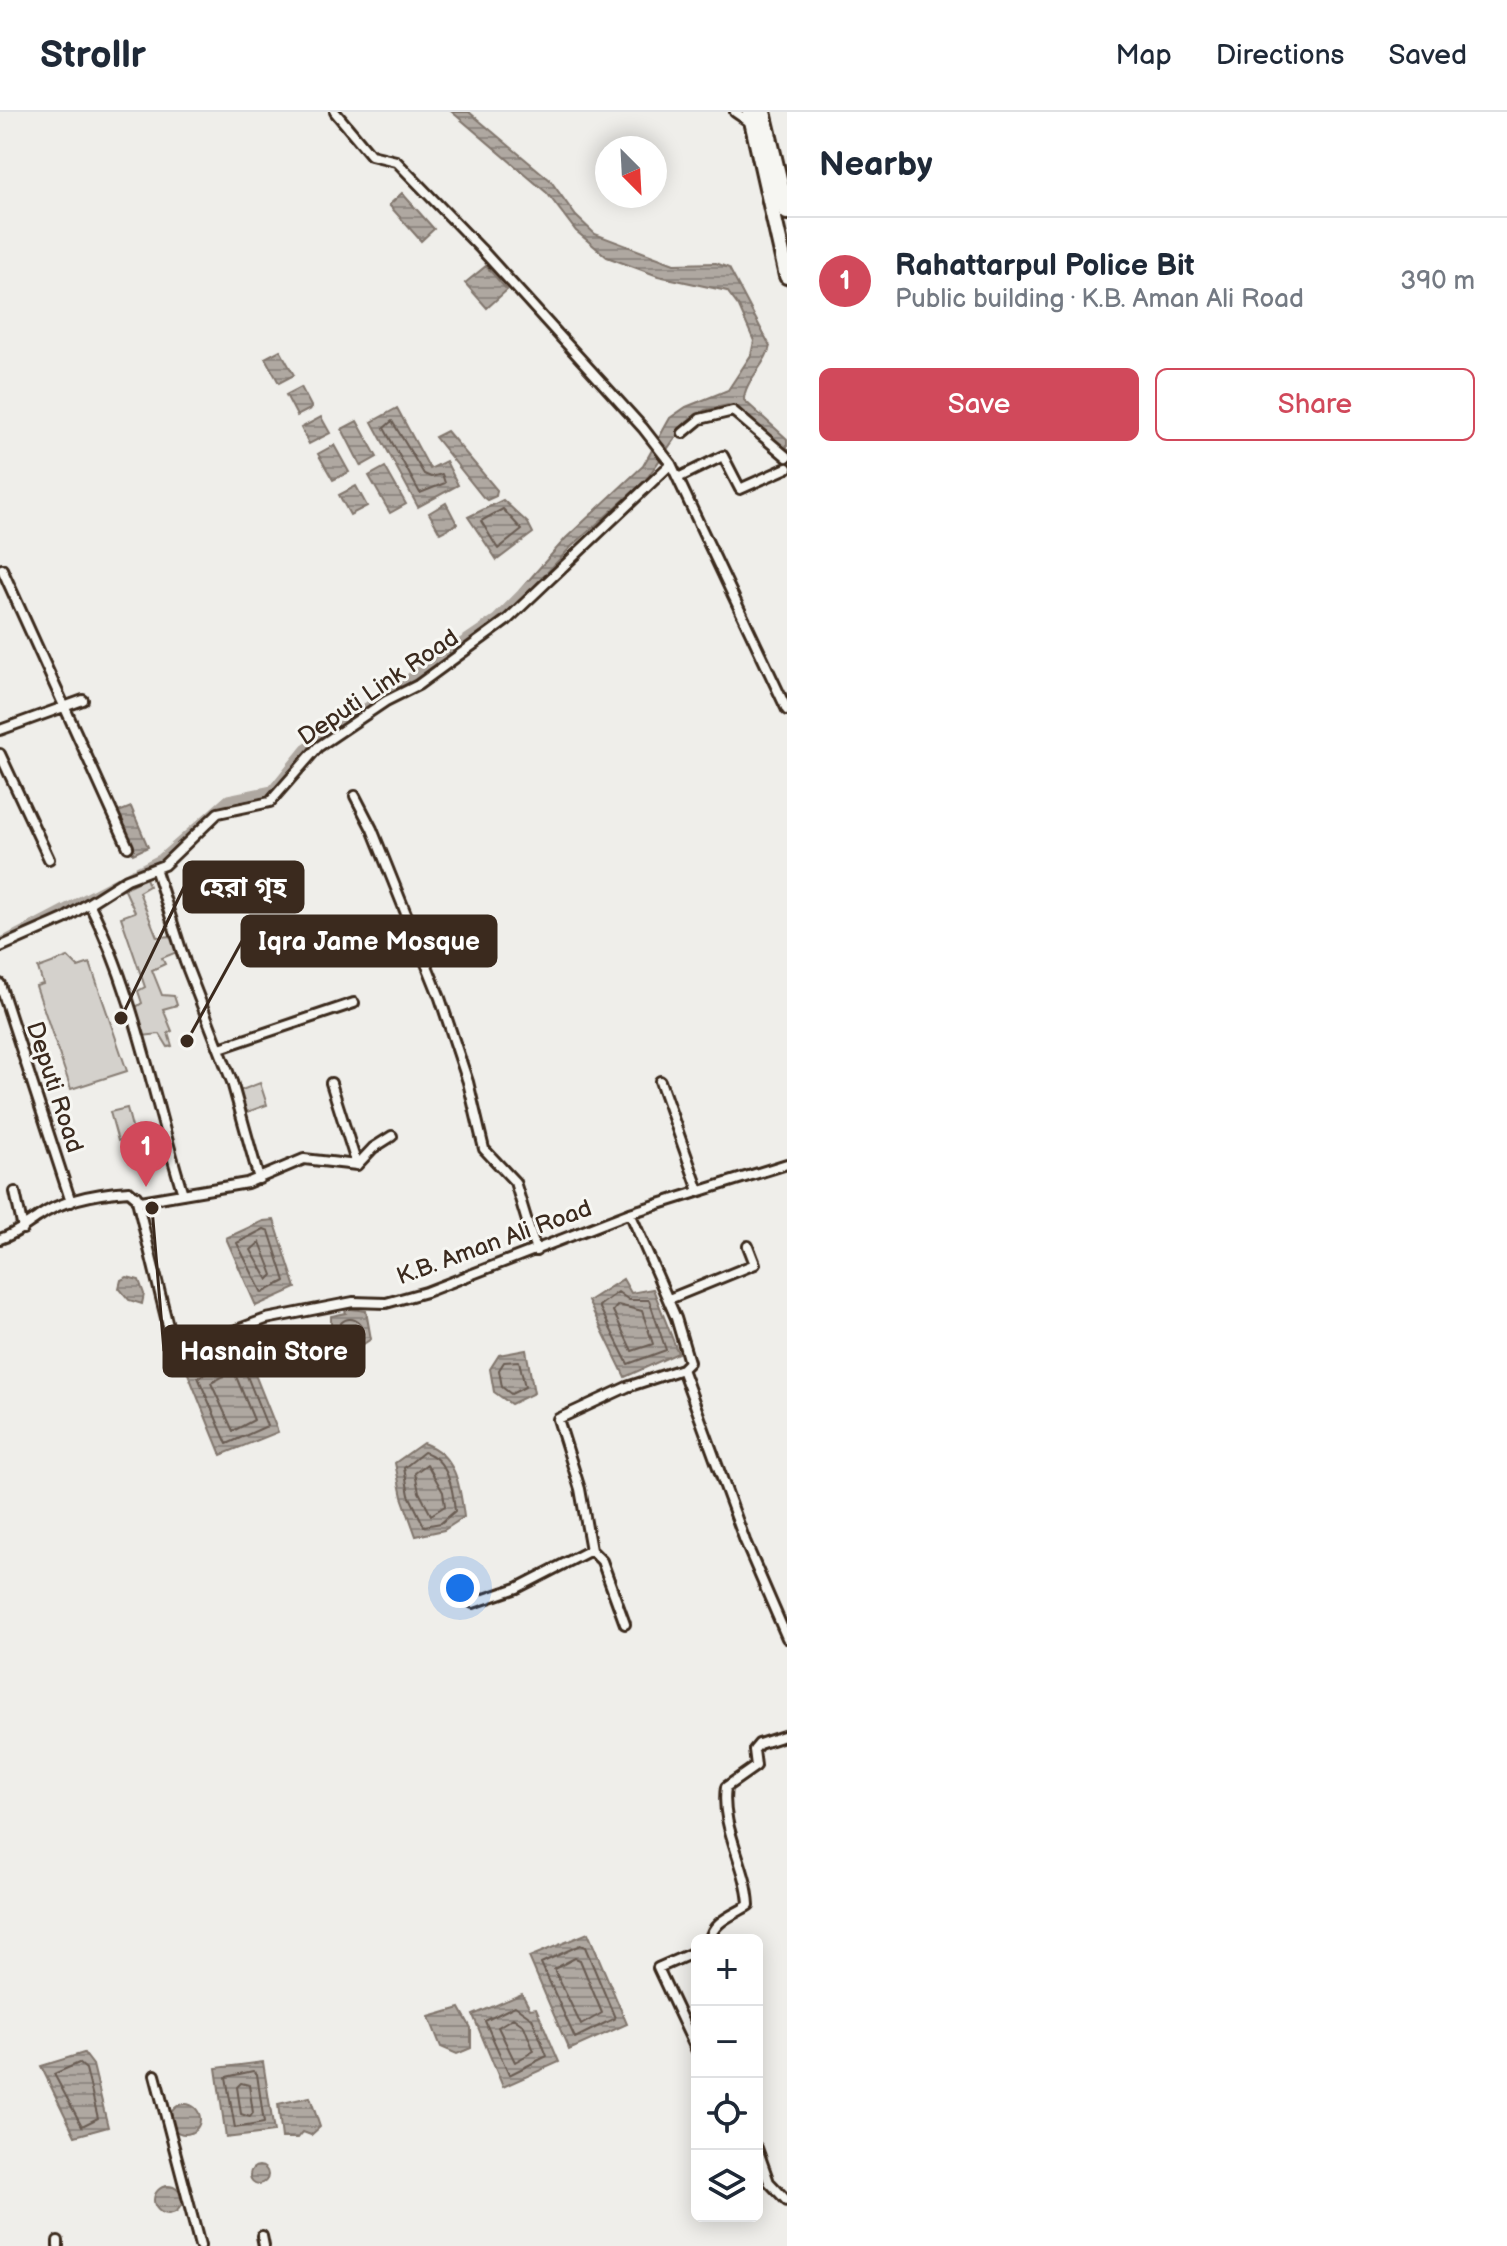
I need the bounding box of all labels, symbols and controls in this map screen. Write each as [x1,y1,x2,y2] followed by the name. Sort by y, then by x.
[40,33,146,78] text: Strollr
[1115,39,1172,72] text: Map
[1216,39,1344,72] text: Directions
[1388,39,1467,72] text: Saved
[595,136,667,208] north arrow
[819,144,933,185] text: Nearby
[895,248,1195,284] text: Rahattarpul Police Bit
[840,266,850,297] text: 1
[1400,266,1475,297] text: 390 m
[895,284,1304,315] text: Public building · K.B. Aman Ali Road
[819,368,1139,441] button: Save
[1155,368,1475,441] button: Share
[293,623,464,752] street label: Deputi Link Road
[184,862,303,912] callout: হেরা গৃহ
[200,873,287,904] text: হেরা গৃহ
[242,916,496,966] callout: Iqra Jame Mosque
[258,927,480,958] text: Iqra Jame Mosque
[20,1018,89,1156] street label: Deputi Road
[120,1121,172,1187] pin: 1
[393,1194,596,1291] street label: K.B. Aman Ali Road
[164,1326,364,1376] callout: Hasnain Store
[180,1337,348,1368] text: Hasnain Store
[440,1568,480,1608] your location
[691,1934,763,2222] map controls
[691,1934,763,2006] button: +
[691,2006,763,2078] button: −
[691,2078,763,2150] button: locate
[691,2150,763,2222] button: layers

